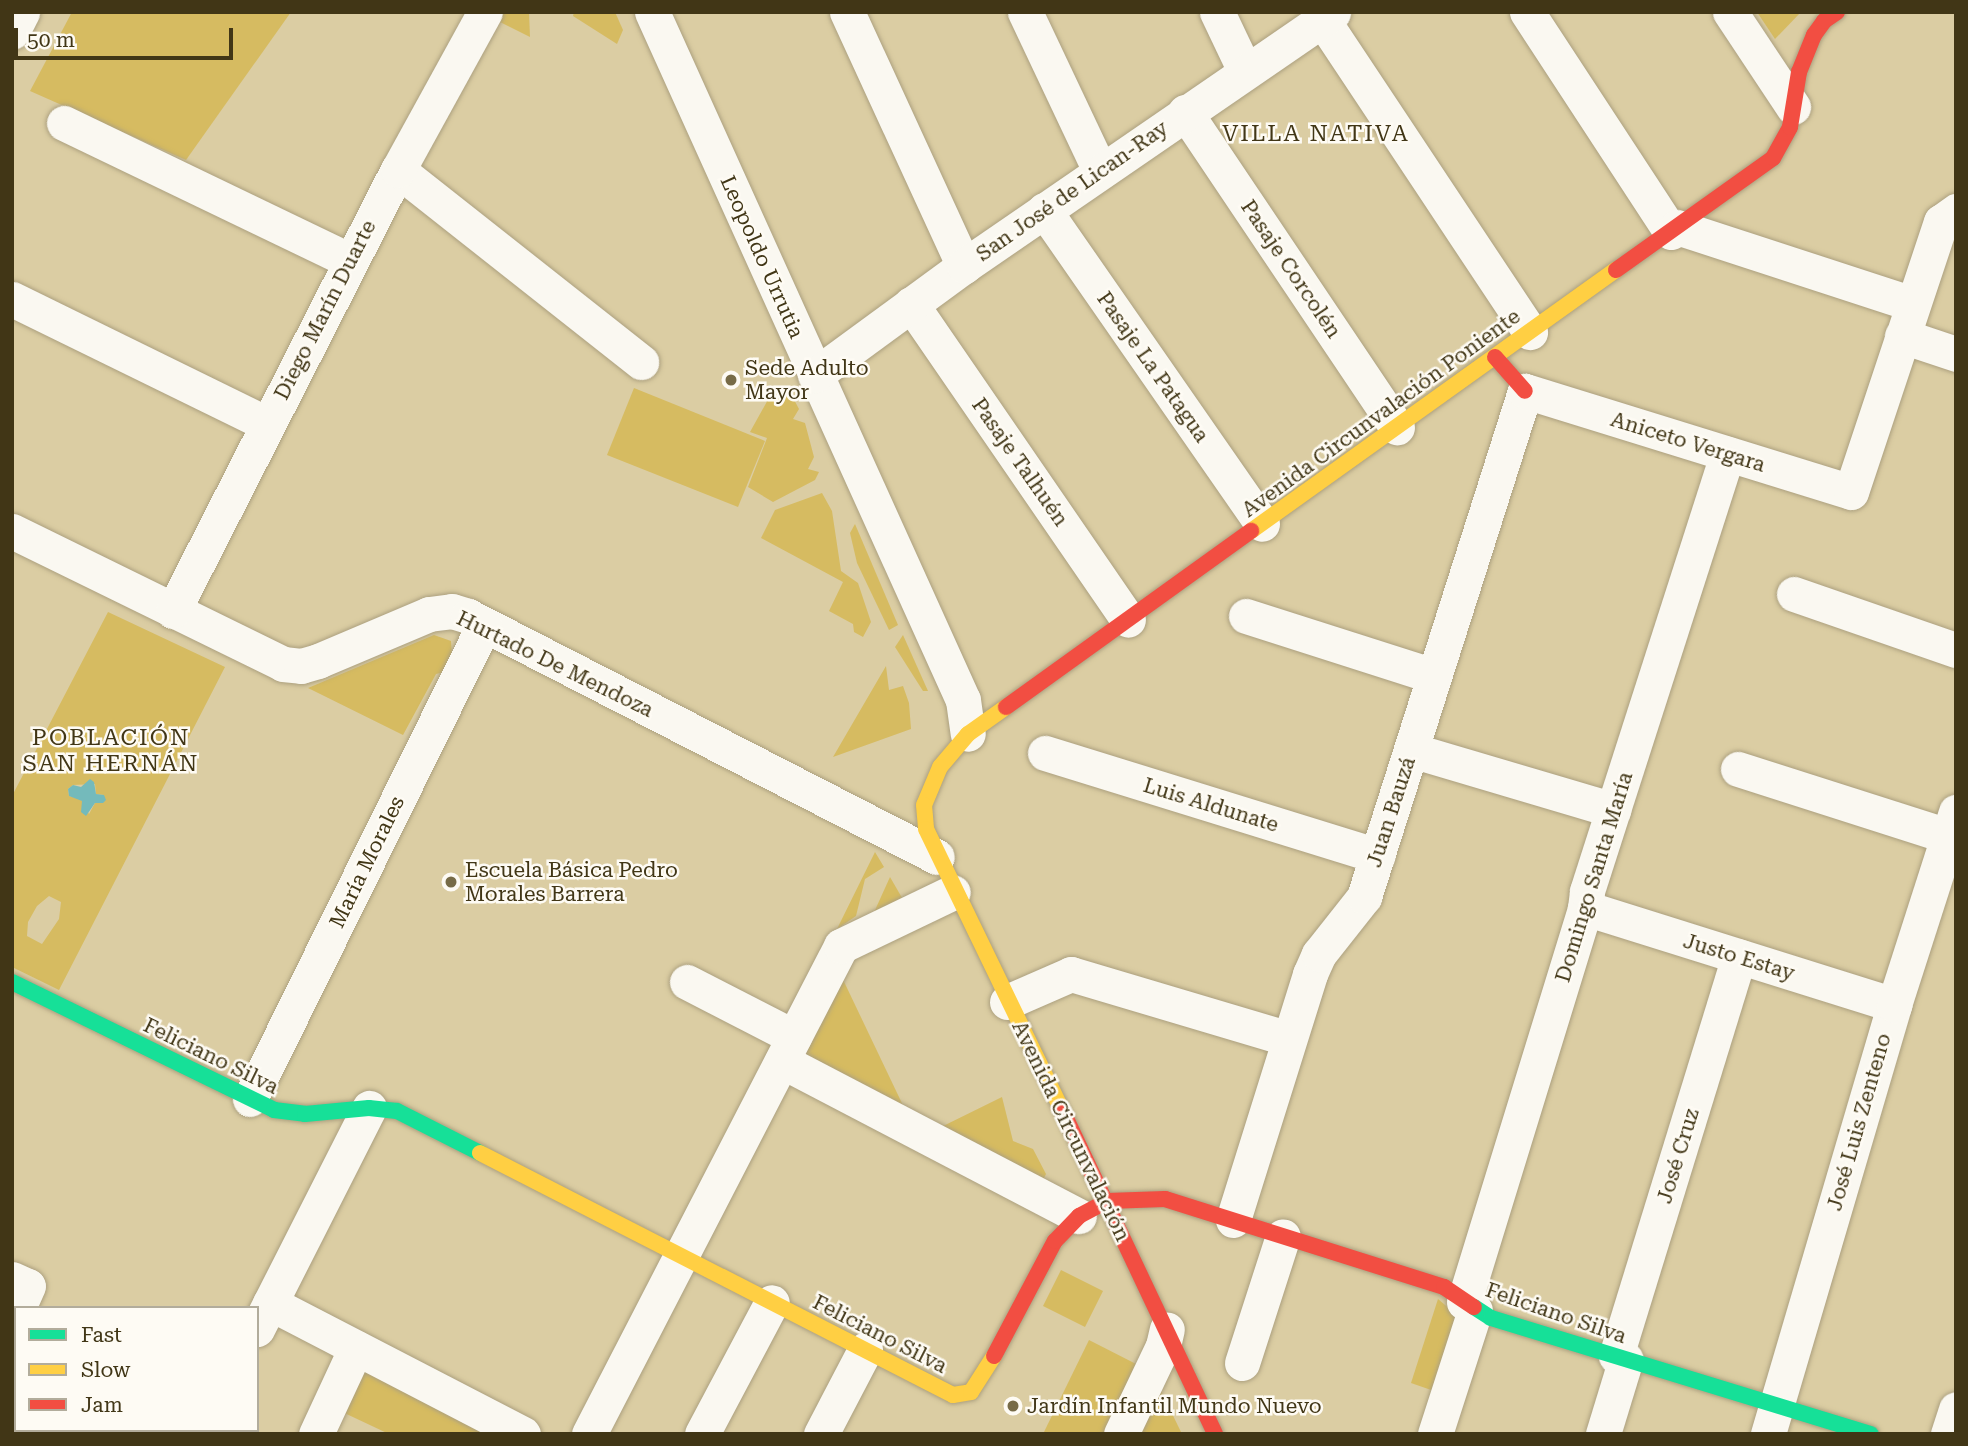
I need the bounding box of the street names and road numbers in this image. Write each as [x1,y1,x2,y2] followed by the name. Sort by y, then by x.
[971,115,1173,267] street label: San José de Lican-Ray
[715,172,809,342] street label: Leopoldo Urrutia
[1235,195,1347,343] street label: Pasaje Corcolén
[269,216,381,404] street label: Diego Marín Duarte
[1092,287,1214,447] street label: Pasaje La Patagua
[1237,304,1525,522] street label: Avenida Circunvalación Poniente
[966,393,1074,531] street label: Pasaje Talhuén
[1608,407,1768,477] street label: Aniceto Vergara
[453,605,657,723] street label: Hurtado De Mendoza
[1361,754,1421,870] street label: Juan Bauzá
[1550,769,1638,985] street label: Domingo Santa María
[1140,772,1282,838] street label: Luis Aldunate
[324,792,410,932] street label: María Morales
[1680,928,1798,986] street label: Justo Estay
[139,1012,283,1100] street label: Feliciano Silva
[1007,1017,1135,1245] street label: Avenida Circunvalación
[1822,1030,1896,1214] street label: José Luis Zenteno
[1652,1105,1704,1207] street label: José Cruz
[1482,1277,1630,1349] street label: Feliciano Silva
[809,1289,951,1379] street label: Feliciano Silva

